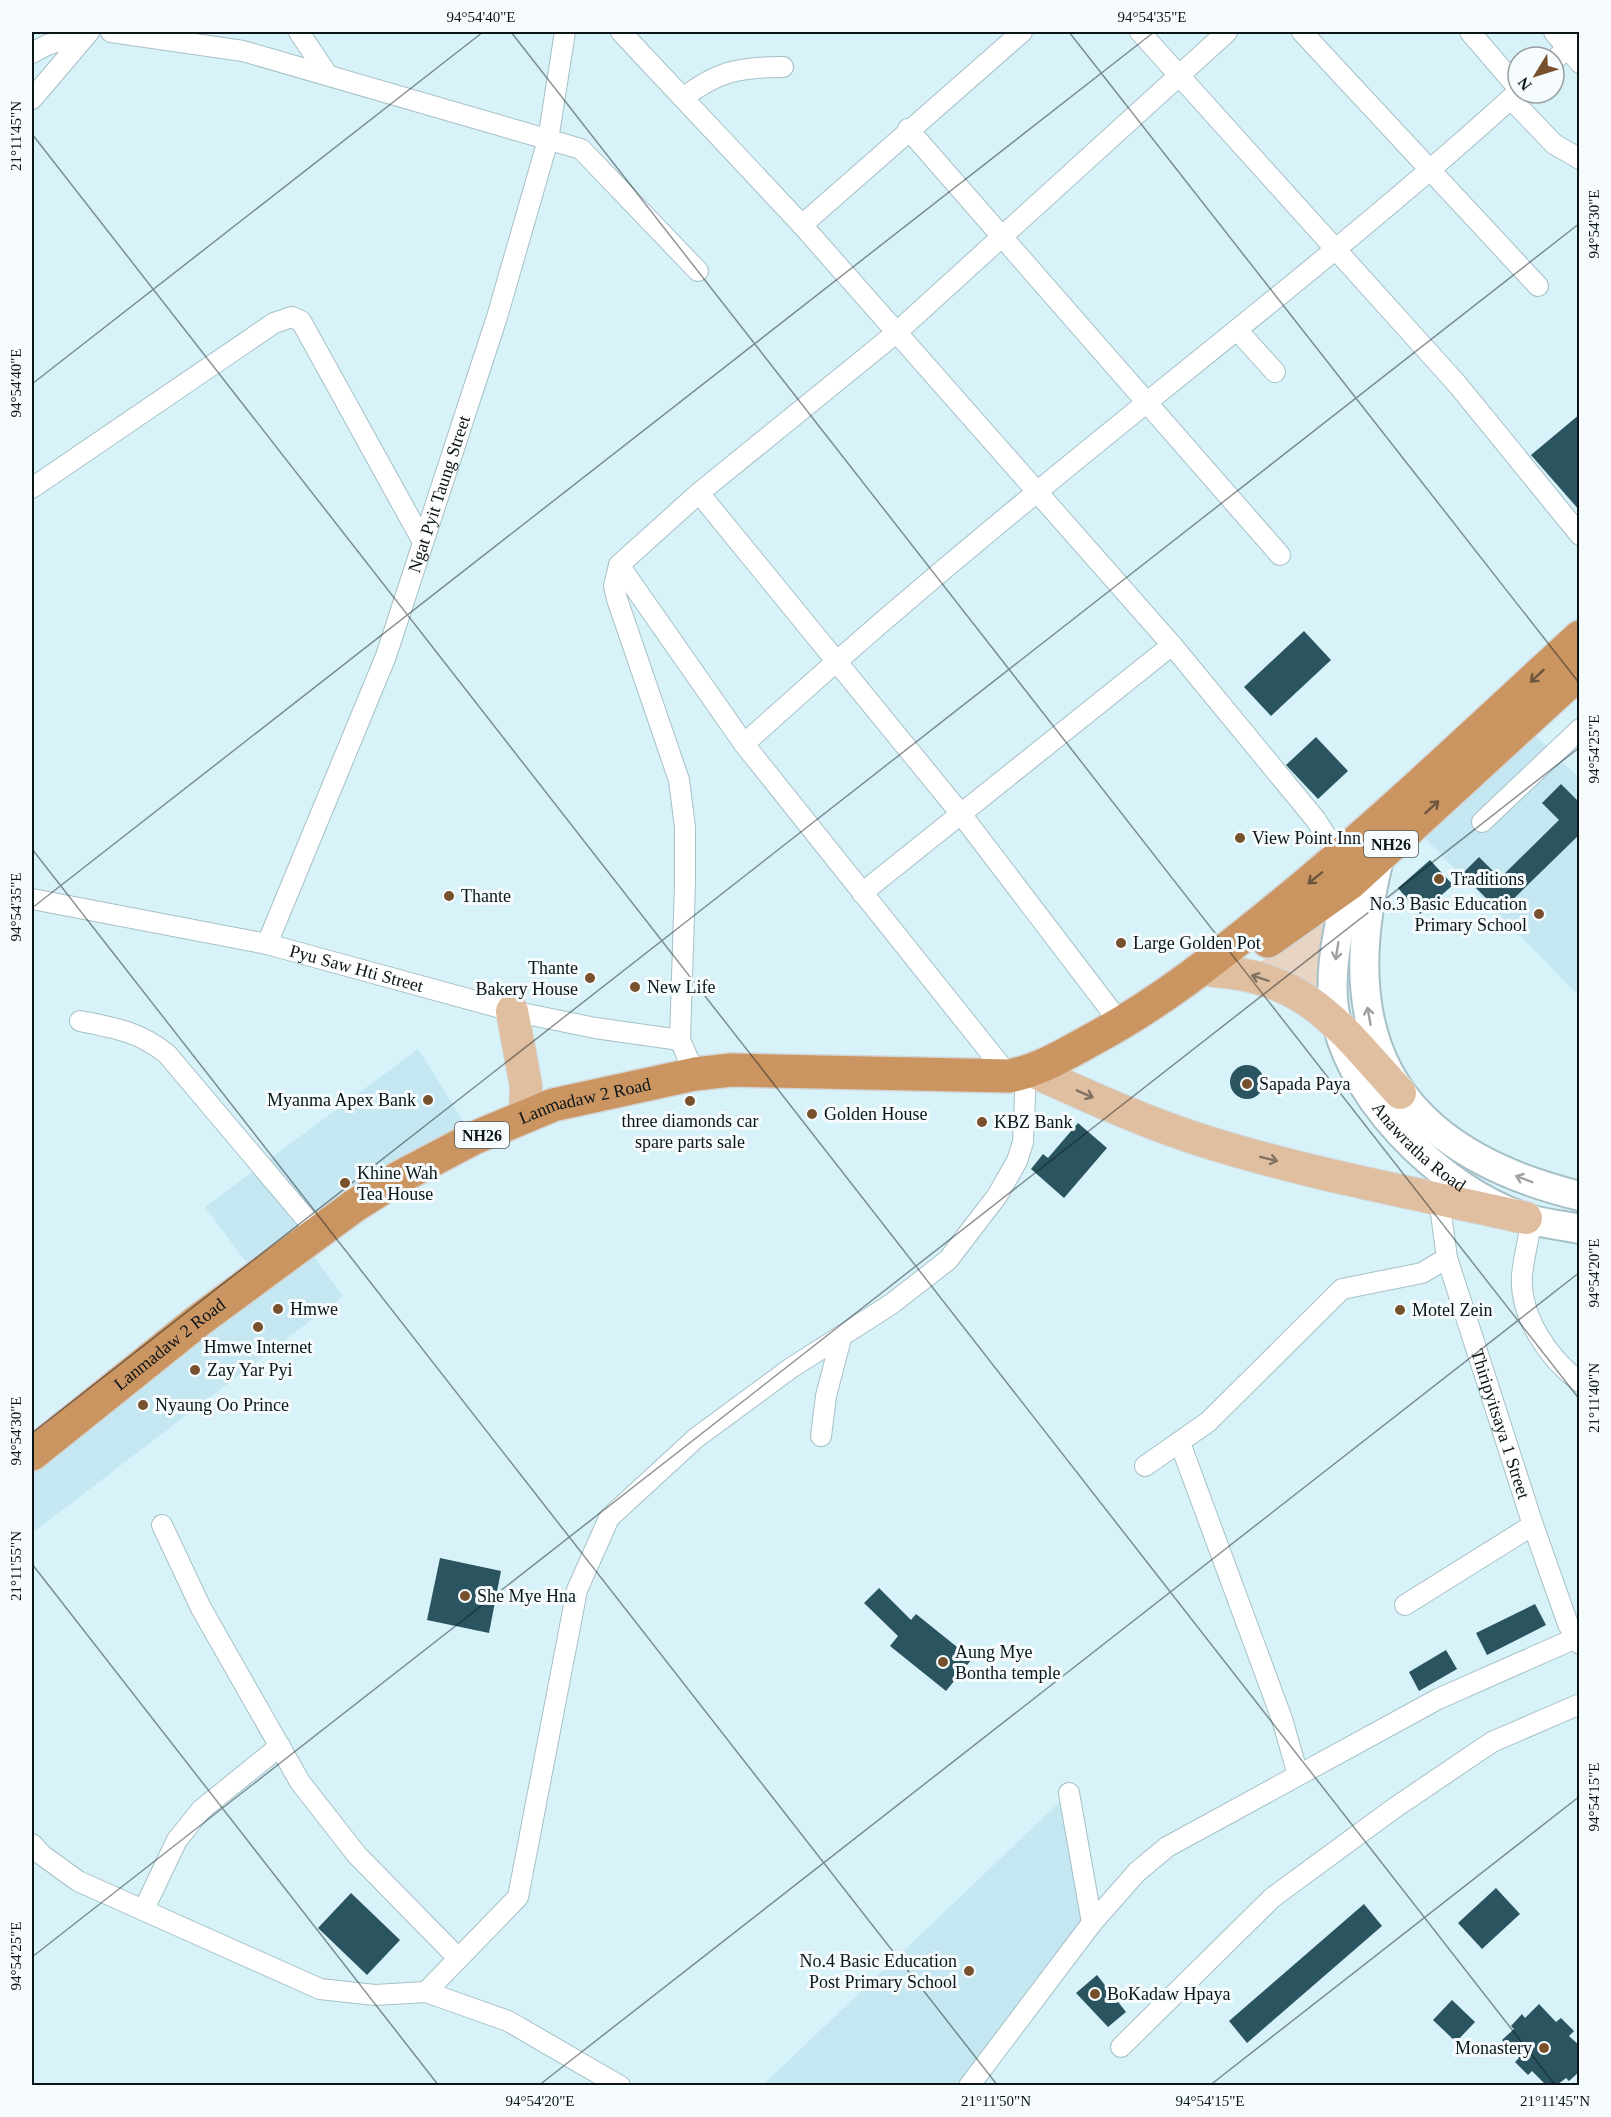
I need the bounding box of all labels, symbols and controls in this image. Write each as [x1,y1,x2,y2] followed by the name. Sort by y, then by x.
[447,9,516,25] text: 94°54'40"E
[1118,9,1187,25] text: 94°54'35"E
[1506,45,1566,105] north arrow
[1514,74,1535,94] text: N
[8,101,24,171] text: 21°11'45"N
[1586,190,1602,259] text: 94°54'30"E
[8,349,24,418] text: 94°54'40"E
[404,413,474,575] street label: Ngat Pyit Taung Street
[1529,669,1544,683] one-way arrow
[1586,715,1602,784] text: 94°54'25"E
[1425,800,1440,814] one-way arrow
[1252,828,1361,848] place label: View Point Inn
[1233,831,1247,845] marker: View Point Inn
[1364,831,1418,857] road number: NH26
[1451,869,1524,889] place label: Traditions
[1308,871,1323,885] one-way arrow
[1432,872,1446,886] marker: Traditions
[8,873,24,942] text: 94°54'35"E
[461,886,511,906] place label: Thante
[442,889,456,903] marker: Thante
[1370,894,1527,935] place label: No.3 Basic Education Primary School
[1532,907,1546,921] marker: No.3 Basic Education Primary School
[1133,933,1261,953] place label: Large Golden Pot
[1114,936,1128,950] marker: Large Golden Pot
[1331,940,1342,960] one-way arrow
[287,941,425,996] street label: Pyu Saw Hti Street
[476,958,578,999] place label: Thante Bakery House
[583,971,597,985] marker: Thante Bakery House
[1251,971,1270,982] one-way arrow
[647,977,715,997] place label: New Life
[628,980,642,994] marker: New Life
[1363,1007,1374,1026] one-way arrow
[516,1074,653,1128] street label: Lanmadaw 2 Road
[1259,1074,1350,1094] place label: Sapada Paya
[1240,1077,1254,1091] marker: Sapada Paya
[1076,1089,1094,1101] one-way arrow
[267,1090,416,1110] place label: Myanma Apex Bank
[421,1093,435,1107] marker: Myanma Apex Bank
[683,1094,697,1108] marker: three diamonds car spare parts sale
[1368,1098,1469,1196] street label: Anawratha Road
[824,1104,927,1124] place label: Golden House
[805,1107,819,1121] marker: Golden House
[622,1111,758,1152] place label: three diamonds car spare parts sale
[994,1112,1073,1132] place label: KBZ Bank
[975,1115,989,1129] marker: KBZ Bank
[455,1122,509,1148] road number: NH26
[1259,1153,1278,1165] one-way arrow
[357,1163,438,1204] place label: Khine Wah Tea House
[1515,1173,1533,1184] one-way arrow
[338,1176,352,1190] marker: Khine Wah Tea House
[1586,1239,1602,1308] text: 94°54'20"E
[110,1294,229,1394] street label: Lanmadaw 2 Road
[290,1299,338,1319] place label: Hmwe
[1412,1300,1492,1320] place label: Motel Zein
[271,1302,285,1316] marker: Hmwe
[1393,1303,1407,1317] marker: Motel Zein
[251,1320,265,1334] marker: Hmwe Internet
[204,1337,312,1357] place label: Hmwe Internet
[1467,1347,1534,1501] street label: Thiripyitsaya 1 Street
[207,1360,293,1380] place label: Zay Yar Pyi
[188,1363,202,1377] marker: Zay Yar Pyi
[1586,1363,1602,1433] text: 21°11'40"N
[155,1395,289,1415] place label: Nyaung Oo Prince
[8,1397,24,1466] text: 94°54'30"E
[136,1398,150,1412] marker: Nyaung Oo Prince
[8,1531,24,1601] text: 21°11'55"N
[477,1586,576,1606] place label: She Mye Hna
[458,1589,472,1603] marker: She Mye Hna
[955,1642,1060,1683] place label: Aung Mye Bontha temple
[936,1655,950,1669] marker: Aung Mye Bontha temple
[1586,1763,1602,1832] text: 94°54'15"E
[8,1922,24,1991] text: 94°54'25"E
[800,1951,957,1992] place label: No.4 Basic Education Post Primary School
[962,1964,976,1978] marker: No.4 Basic Education Post Primary School
[1107,1984,1230,2004] place label: BoKadaw Hpaya
[1088,1987,1102,2001] marker: BoKadaw Hpaya
[1455,2038,1532,2058] place label: Monastery
[1537,2041,1551,2055] marker: Monastery
[506,2093,575,2109] text: 94°54'20"E
[961,2093,1031,2109] text: 21°11'50"N
[1176,2093,1245,2109] text: 94°54'15"E
[1520,2093,1590,2109] text: 21°11'45"N

